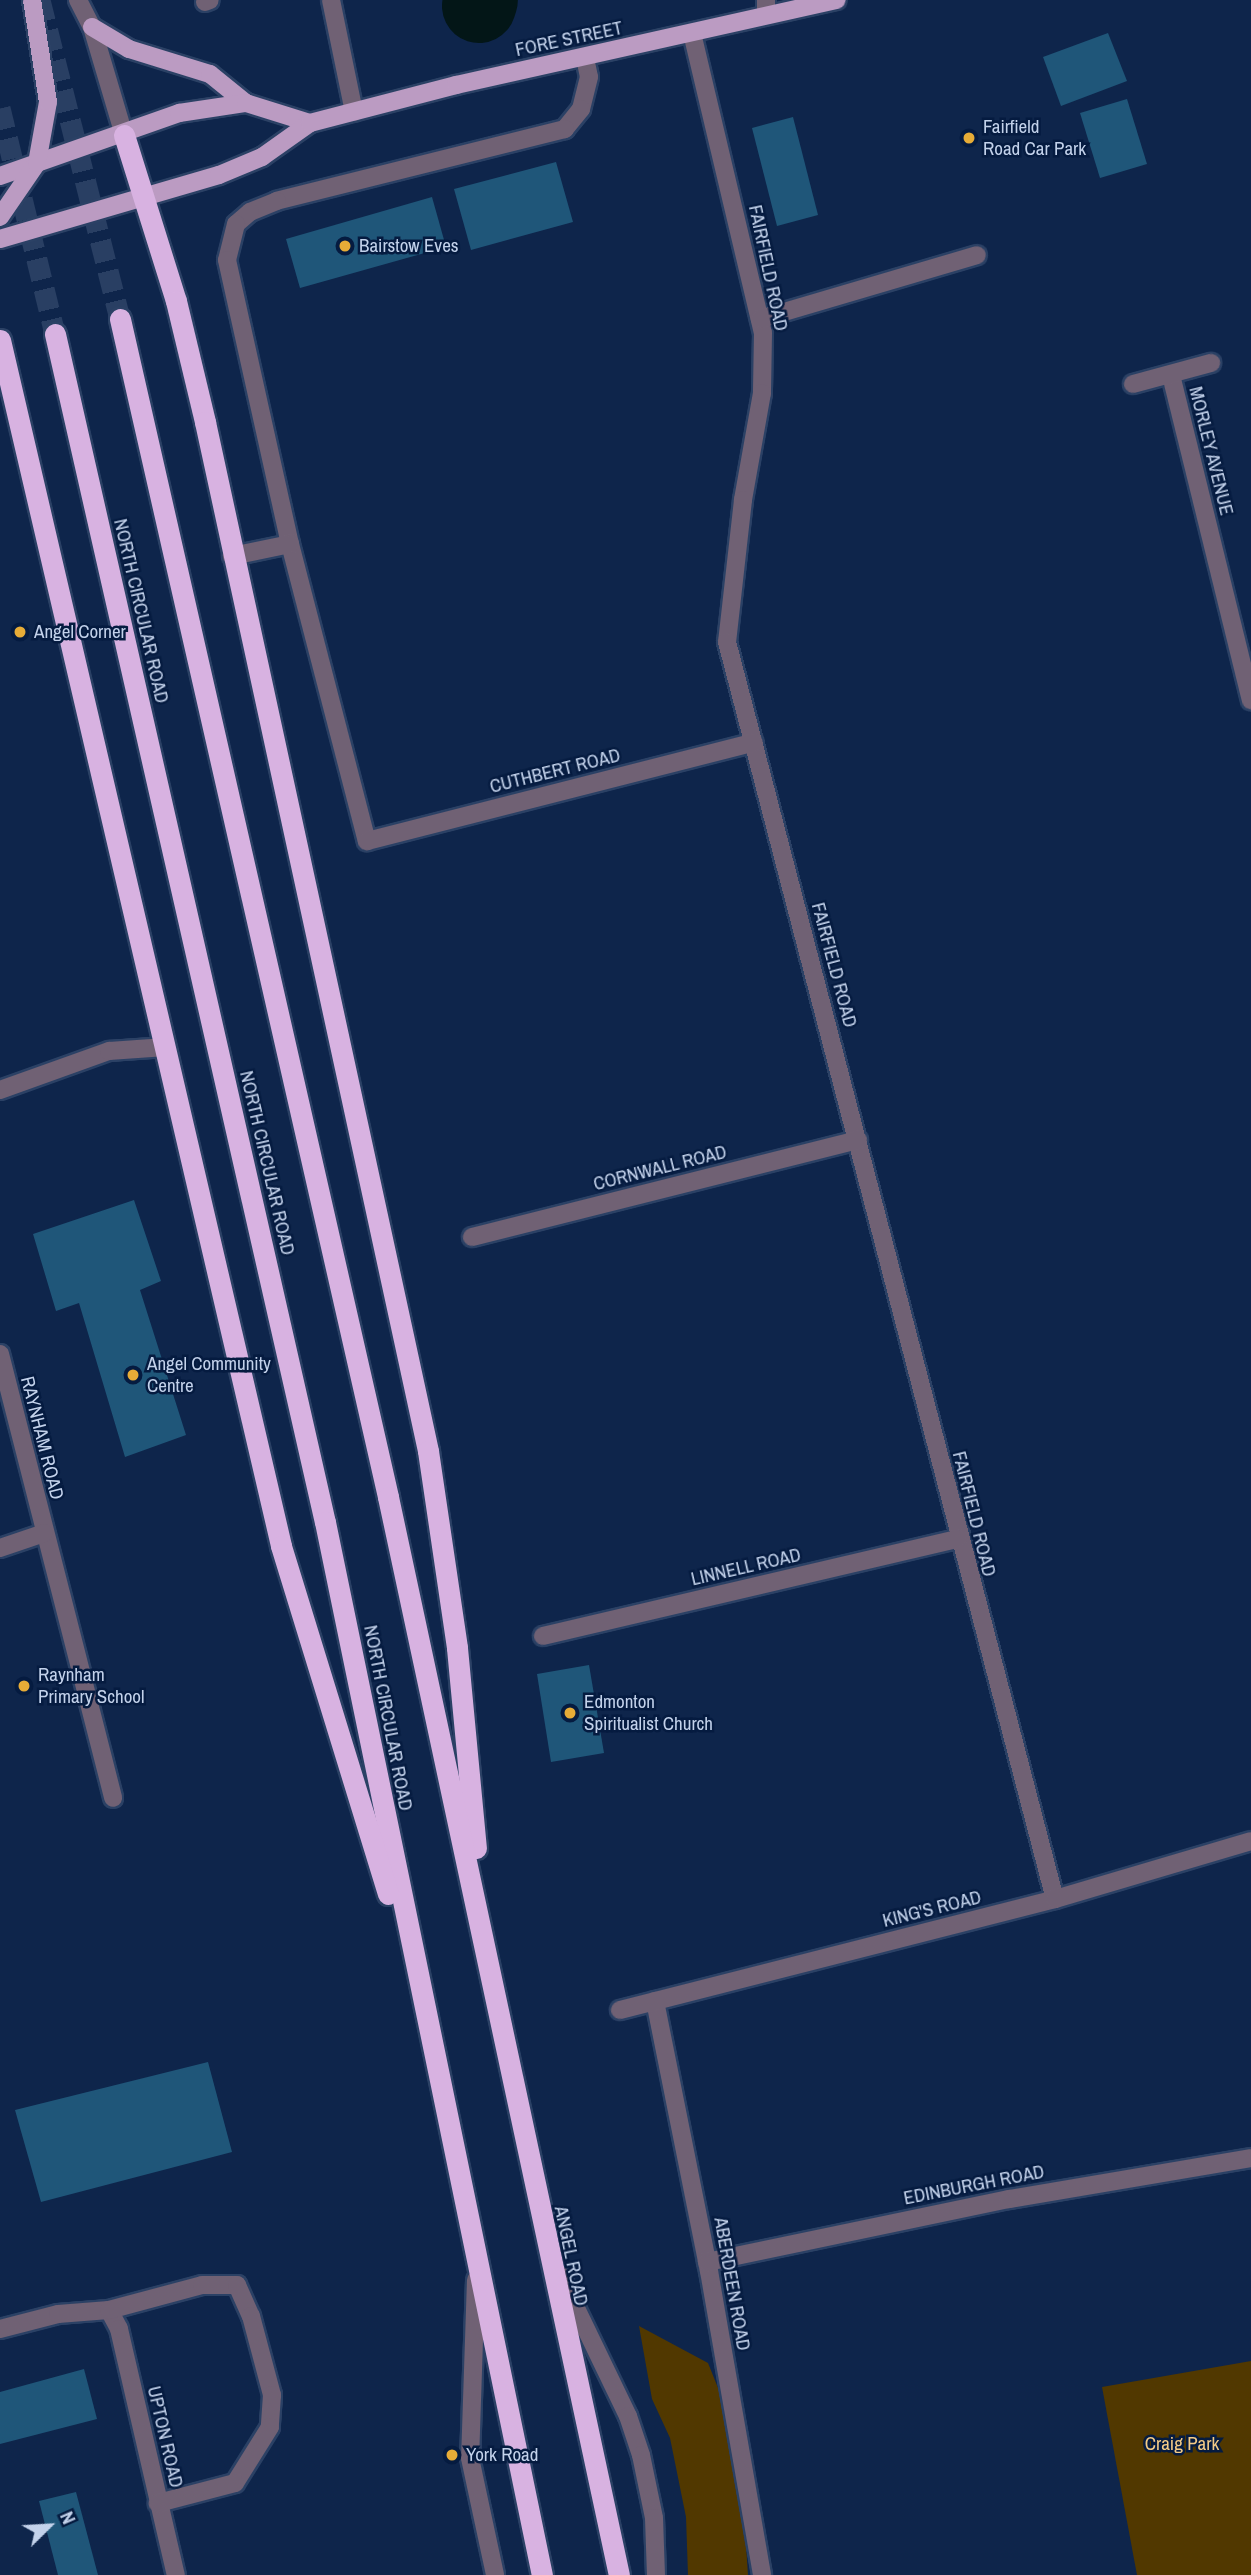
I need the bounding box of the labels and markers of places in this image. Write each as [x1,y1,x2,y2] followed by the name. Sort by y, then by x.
[983,116,1086,160] place label: Fairfield Road Car Park
[961,130,977,146] marker: Fairfield Road Car Park
[359,235,459,257] place label: Bairstow Eves
[337,238,353,254] marker: Bairstow Eves
[34,621,126,643] place label: Angel Corner
[12,624,28,640] marker: Angel Corner
[147,1353,271,1397] place label: Angel Community Centre
[125,1367,141,1383] marker: Angel Community Centre
[38,1664,144,1708] place label: Raynham Primary School
[16,1678,32,1694] marker: Raynham Primary School
[584,1691,713,1735] place label: Edmonton Spiritualist Church
[562,1705,578,1721] marker: Edmonton Spiritualist Church
[466,2444,538,2466] place label: York Road
[444,2447,460,2463] marker: York Road

